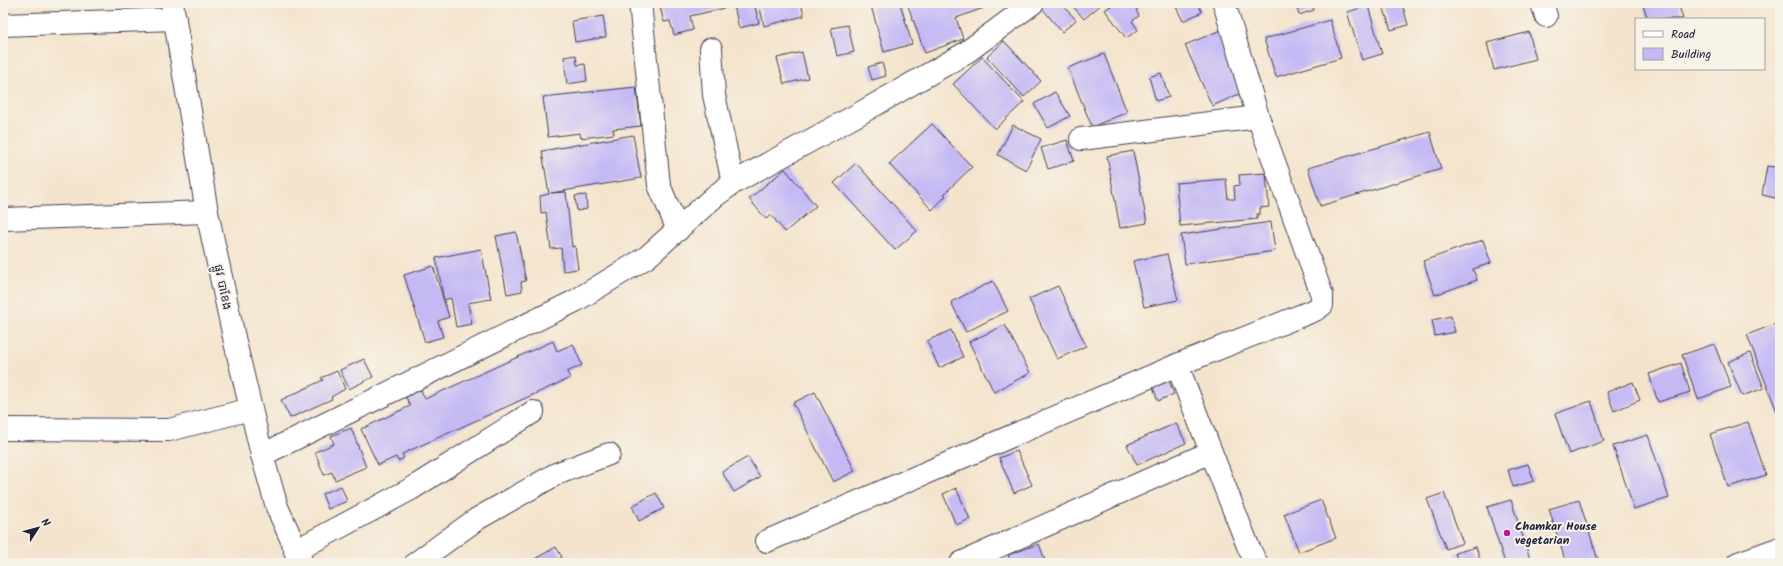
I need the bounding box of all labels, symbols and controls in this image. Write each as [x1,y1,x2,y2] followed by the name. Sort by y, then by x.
[1635,18,1765,70] legend
[1671,25,1696,44] text: Road
[1671,45,1711,64] text: Building
[208,263,237,312] street label: ផ្លូវ បាខែង
[18,508,58,548] north arrow
[36,515,55,531] text: N
[1515,517,1597,550] place label: Chamkar House vegetarian
[1502,528,1512,538] marker: Chamkar House vegetarian

